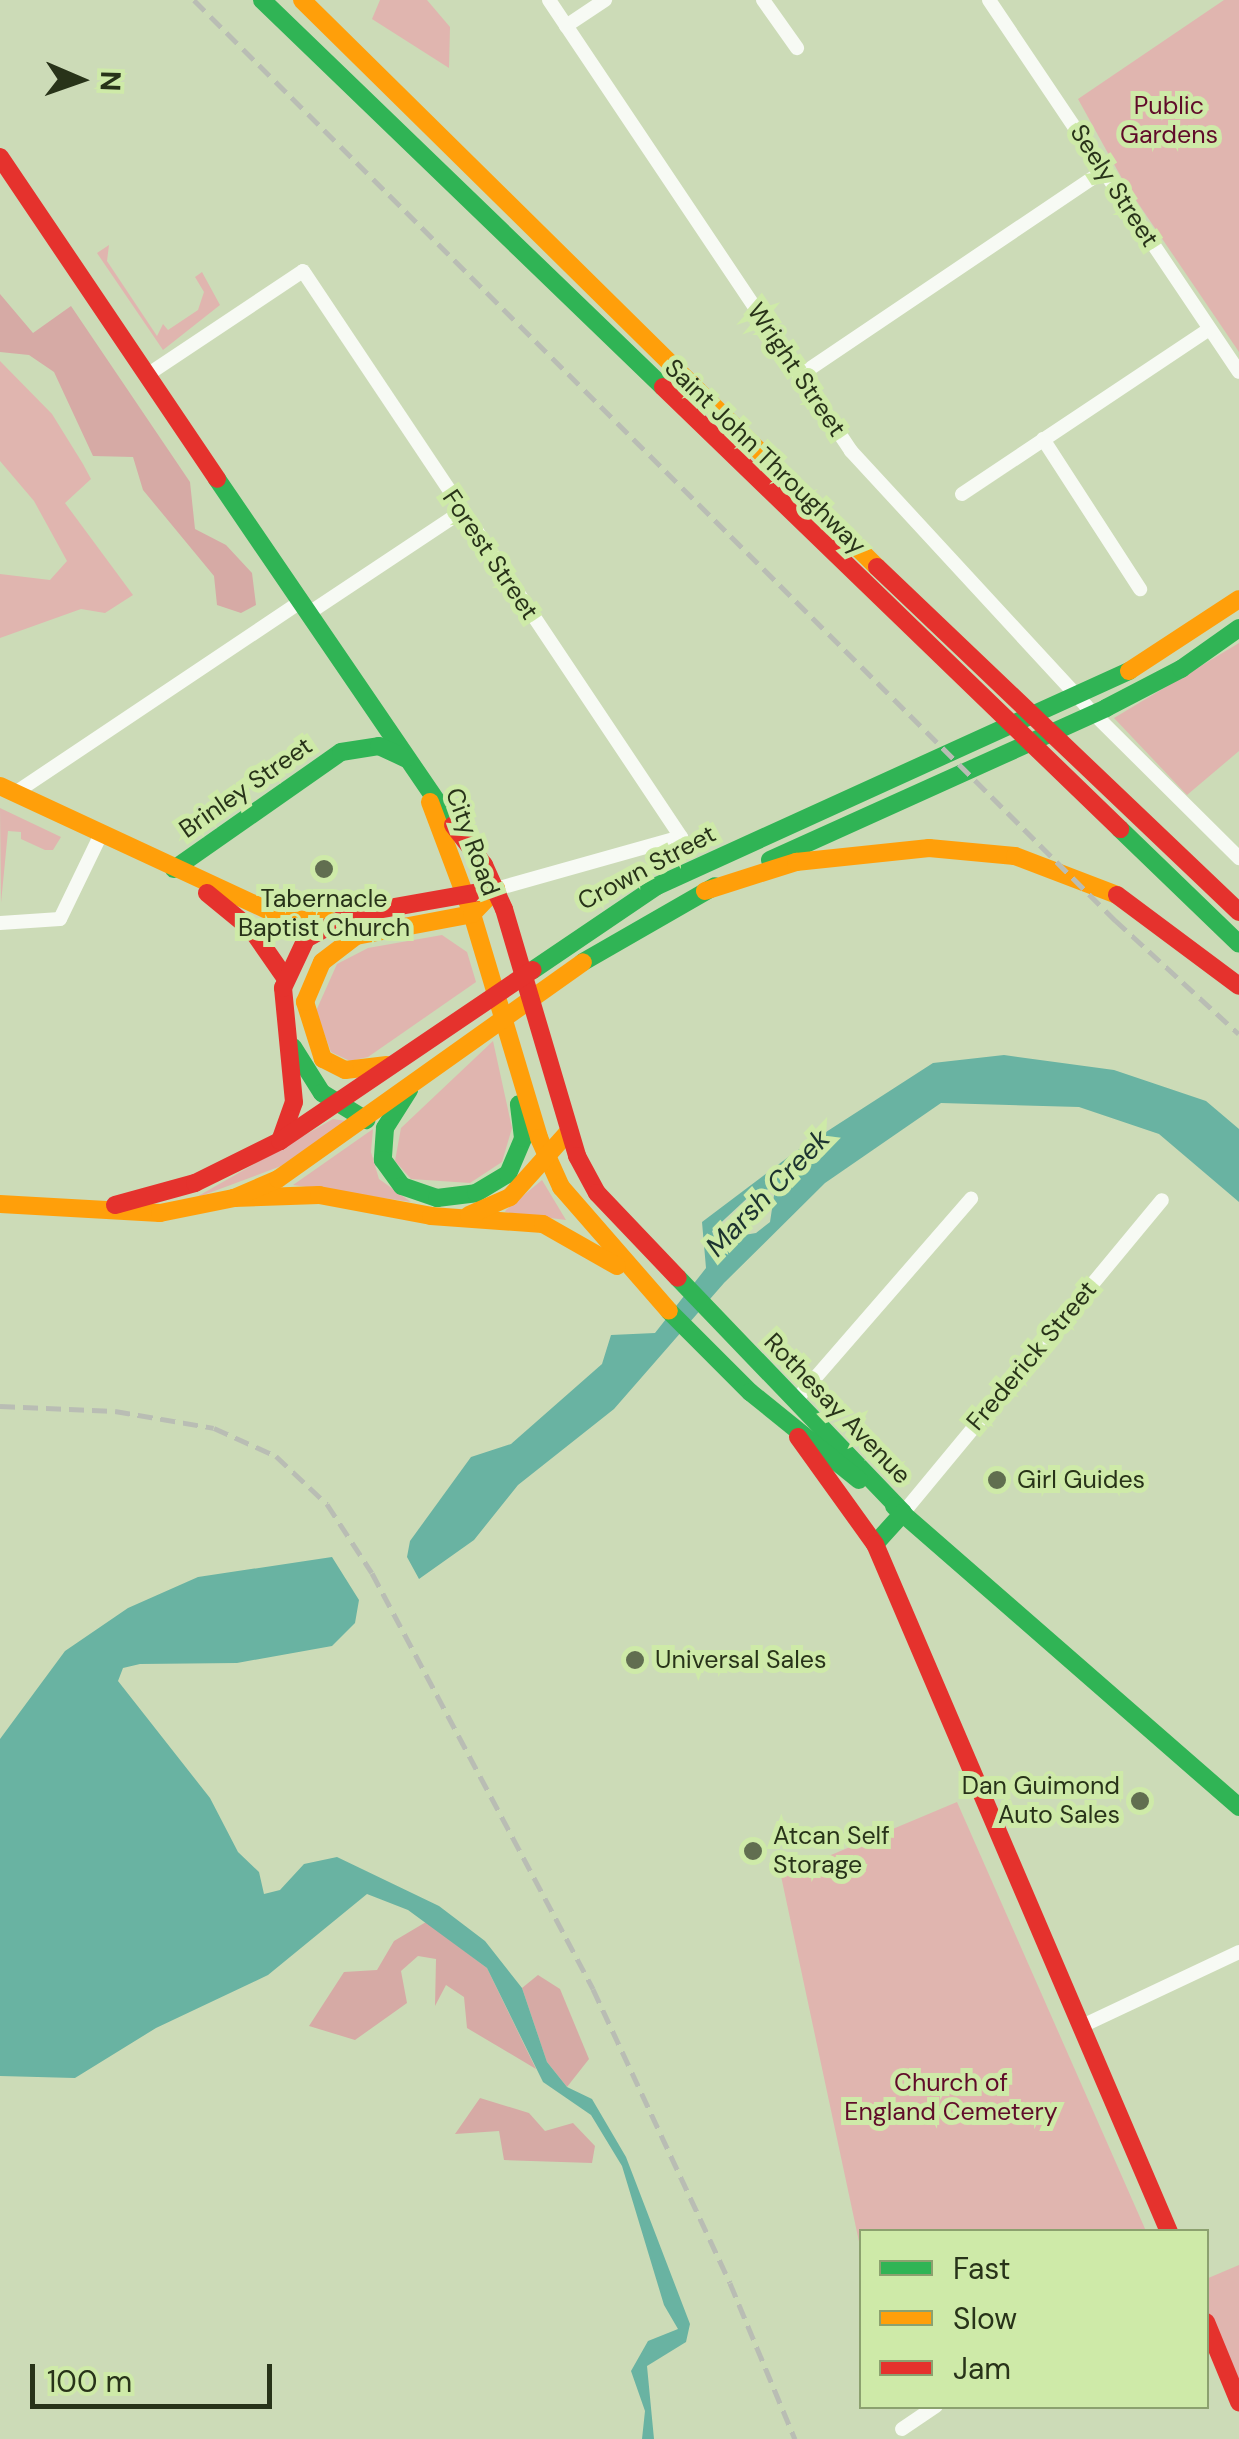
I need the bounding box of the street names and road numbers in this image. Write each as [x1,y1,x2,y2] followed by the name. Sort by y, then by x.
[1063,119,1165,253] street label: Seely Street
[740,298,852,442] street label: Wright Street
[658,353,872,561] street label: Saint John Throughway
[436,484,544,626] street label: Forest Street
[174,731,318,845] street label: Brinley Street
[439,784,505,900] street label: City Road
[573,819,721,917] street label: Crown Street
[961,1275,1103,1437] street label: Frederick Street
[757,1327,917,1491] street label: Rothesay Avenue

